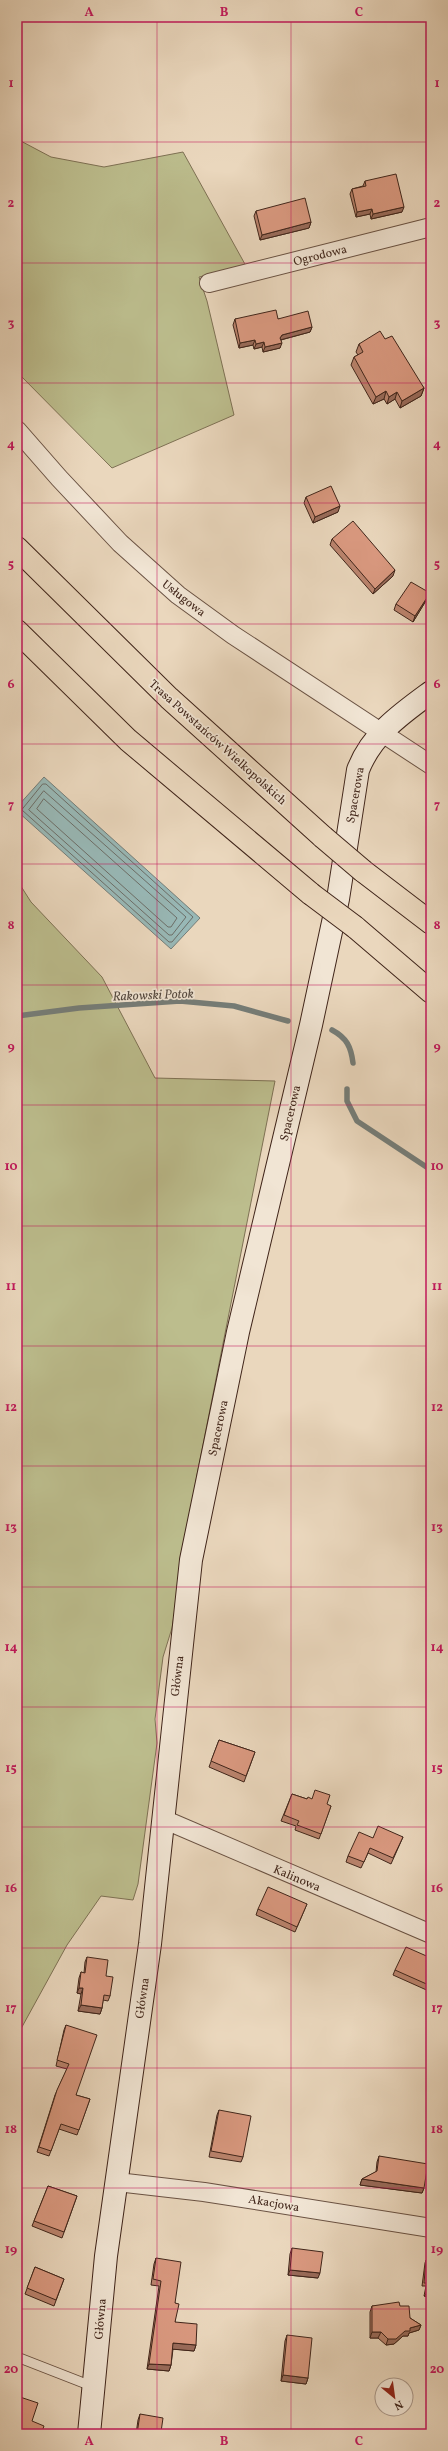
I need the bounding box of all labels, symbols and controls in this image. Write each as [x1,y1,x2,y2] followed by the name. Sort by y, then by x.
[84,4,94,22] text: A
[220,4,229,22] text: B
[355,4,363,22] text: C
[8,75,14,93] text: 1
[434,75,440,93] text: 1
[8,195,15,213] text: 2
[434,195,441,213] text: 2
[292,242,349,270] street label: Ogrodowa
[8,315,15,333] text: 3
[434,315,441,333] text: 3
[7,436,15,454] text: 4
[433,436,441,454] text: 4
[8,556,14,574] text: 5
[434,556,440,574] text: 5
[158,577,209,621] street label: Usługowa
[7,676,15,694] text: 6
[433,676,441,694] text: 6
[145,677,290,809] street label: Trasa Powstańców Wielkopolskich
[343,766,369,825] street label: Spacerowa
[8,797,14,815] text: 7
[434,797,440,815] text: 7
[7,917,15,935] text: 8
[433,917,441,935] text: 8
[112,986,194,1006] water label: Rakowski Potok
[7,1038,15,1056] text: 9
[433,1038,441,1056] text: 9
[277,1084,305,1143] street label: Spacerowa
[4,1158,18,1176] text: 10
[430,1158,444,1176] text: 10
[6,1278,16,1296] text: 11
[432,1278,442,1296] text: 11
[5,1399,17,1417] text: 12
[205,1399,233,1458] street label: Spacerowa
[431,1399,443,1417] text: 12
[5,1519,17,1537] text: 13
[431,1519,443,1537] text: 13
[4,1639,18,1657] text: 14
[430,1639,444,1657] text: 14
[168,1655,188,1697] street label: Główna
[5,1760,17,1778] text: 15
[431,1760,443,1778] text: 15
[270,1862,323,1896] street label: Kalinowa
[5,1880,17,1898] text: 16
[431,1880,443,1898] text: 16
[132,1977,154,2020] street label: Główna
[5,2000,17,2018] text: 17
[431,2000,443,2018] text: 17
[5,2121,17,2139] text: 18
[431,2121,443,2139] text: 18
[247,2192,300,2216] street label: Akacjowa
[5,2241,17,2259] text: 19
[431,2241,443,2259] text: 19
[91,2298,111,2340] street label: Główna
[4,2361,18,2379] text: 20
[430,2361,444,2379] text: 20
[374,2377,414,2417] north arrow
[391,2396,405,2413] text: N
[84,2433,94,2451] text: A
[220,2433,229,2451] text: B
[355,2433,363,2451] text: C

